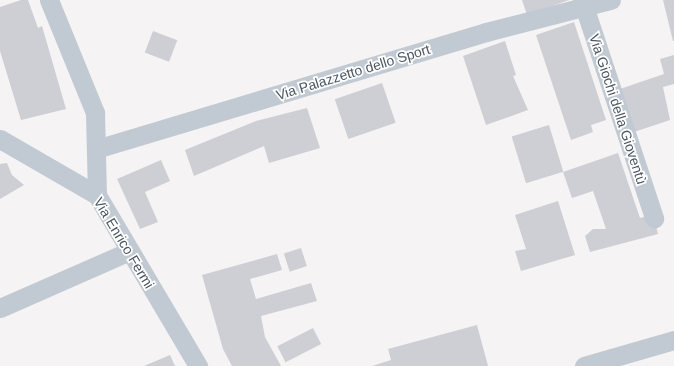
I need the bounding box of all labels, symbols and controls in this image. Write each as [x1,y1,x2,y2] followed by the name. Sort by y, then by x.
[586,32,650,186] street label: Via Giochi della Gioventù
[274,41,432,103] street label: Via Palazzetto dello Sport
[90,194,158,292] street label: Via Enrico Fermi

